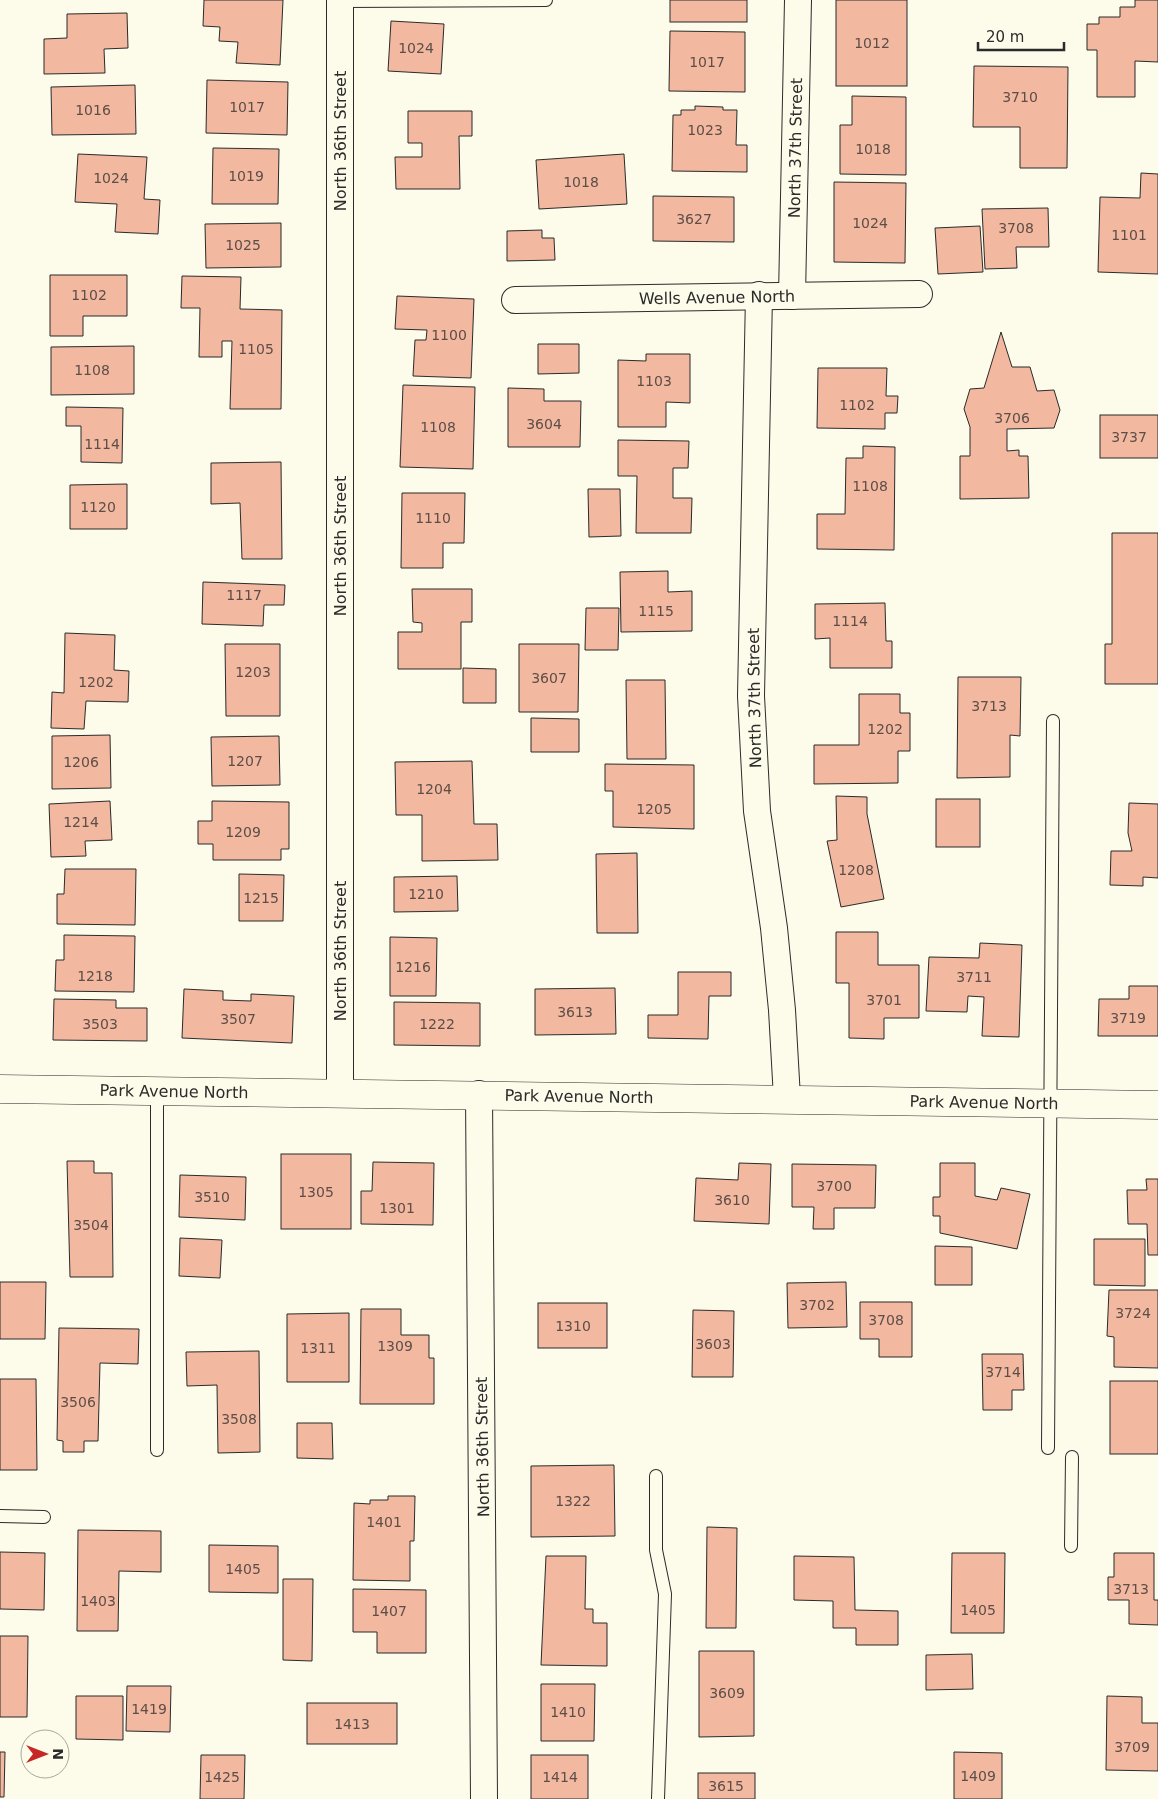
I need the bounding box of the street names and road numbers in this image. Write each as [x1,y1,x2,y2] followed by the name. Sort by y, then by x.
[331,71,350,211] street label: North 36th Street
[785,78,806,218] street label: North 37th Street
[639,287,795,308] street label: Wells Avenue North
[331,476,350,616] street label: North 36th Street
[744,628,765,768] street label: North 37th Street
[331,881,350,1021] street label: North 36th Street
[99,1081,249,1102] street label: Park Avenue North
[504,1086,654,1107] street label: Park Avenue North
[909,1092,1059,1113] street label: Park Avenue North
[472,1377,493,1517] street label: North 36th Street

